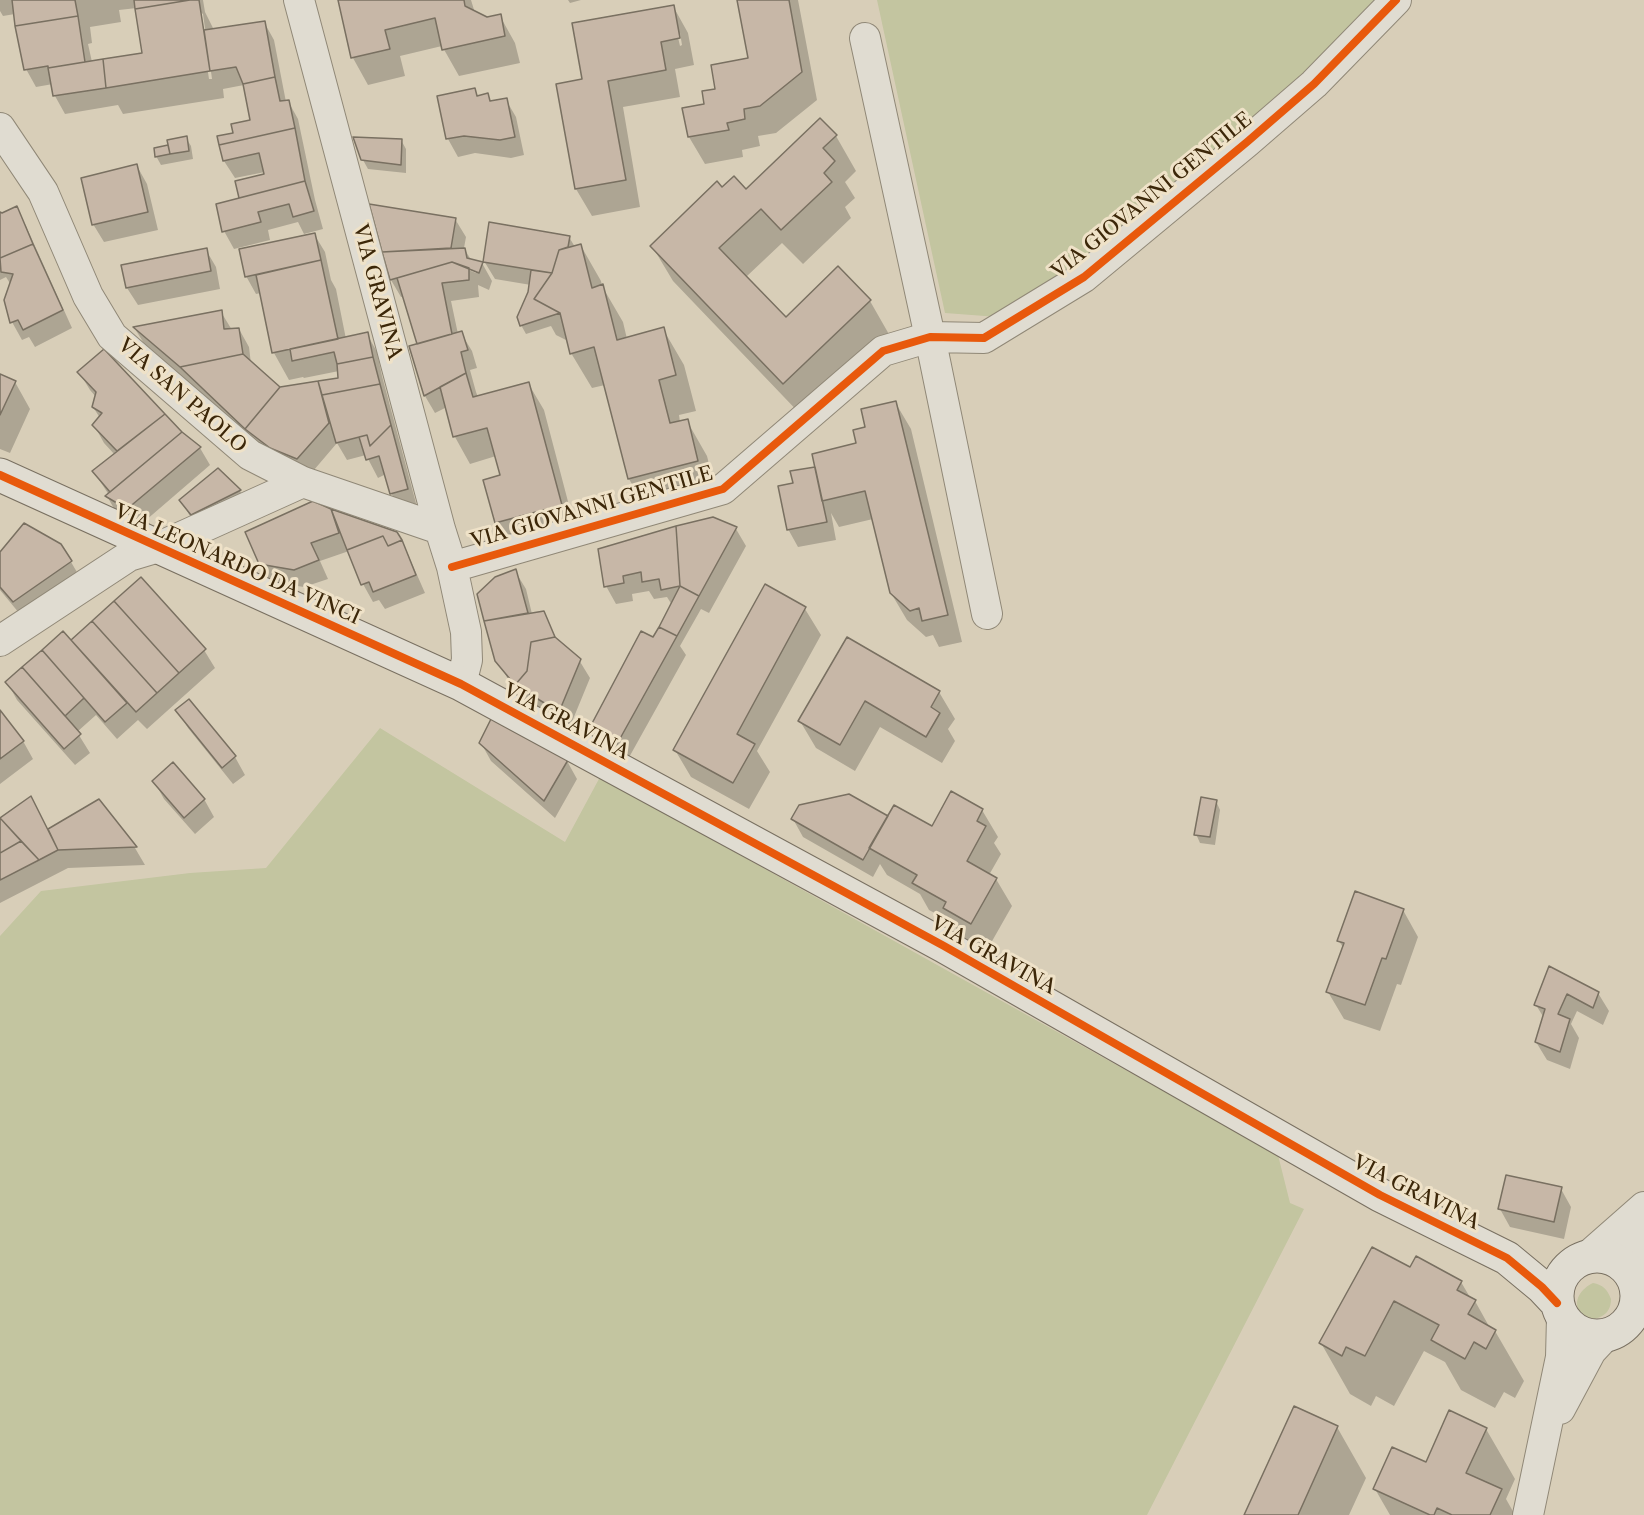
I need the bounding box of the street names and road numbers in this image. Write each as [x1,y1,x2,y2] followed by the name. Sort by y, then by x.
[1047,108,1257,284] street label: VIA GIOVANNI GENTILE
[347,222,407,362] street label: VIA GRAVINA
[113,334,251,458] street label: VIA SAN PAOLO
[468,462,716,554] street label: VIA GIOVANNI GENTILE
[110,500,364,630] street label: VIA LEONARDO DA VINCI
[499,679,633,765] street label: VIA GRAVINA
[926,912,1060,1000] street label: VIA GRAVINA
[1349,1151,1483,1235] street label: VIA GRAVINA

